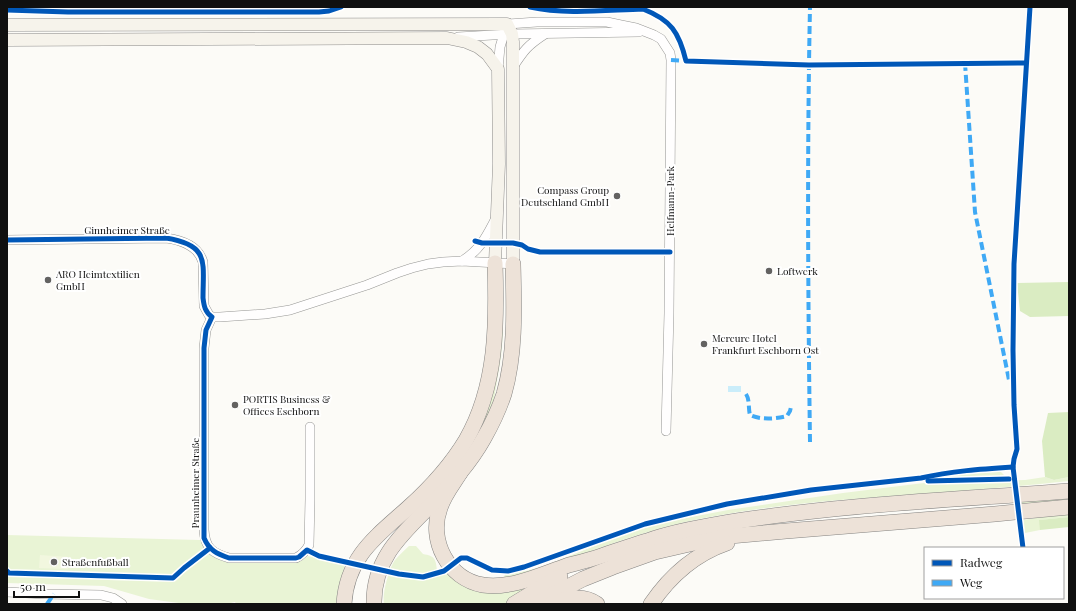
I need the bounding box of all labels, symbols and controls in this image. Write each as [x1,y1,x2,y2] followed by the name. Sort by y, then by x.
[663,166,677,236] street label: Helfmann-Park
[521,183,609,209] place label: Compass Group Deutschland GmbH
[612,191,622,201] marker: Compass Group Deutschland GmbH
[84,223,170,237] street label: Ginnheimer Straße
[777,264,818,278] place label: Loftwerk
[764,266,774,276] marker: Loftwerk
[55,267,140,293] place label: ARO Heimtextilien GmbH
[43,275,53,285] marker: ARO Heimtextilien GmbH
[712,331,819,357] place label: Mercure Hotel Frankfurt Eschborn Ost
[699,339,709,349] marker: Mercure Hotel Frankfurt Eschborn Ost
[243,392,331,418] place label: PORTIS Business & Offices Eschborn
[230,400,240,410] marker: PORTIS Business & Offices Eschborn
[188,438,202,528] street label: Praunheimer Straße
[924,547,1064,599] legend
[960,554,1003,570] text: Radweg
[62,555,129,569] place label: Straßenfußball
[49,557,59,567] marker: Straßenfußball
[14,573,79,599] scale bar
[959,574,983,590] text: Weg
[20,578,46,594] text: 50 m

